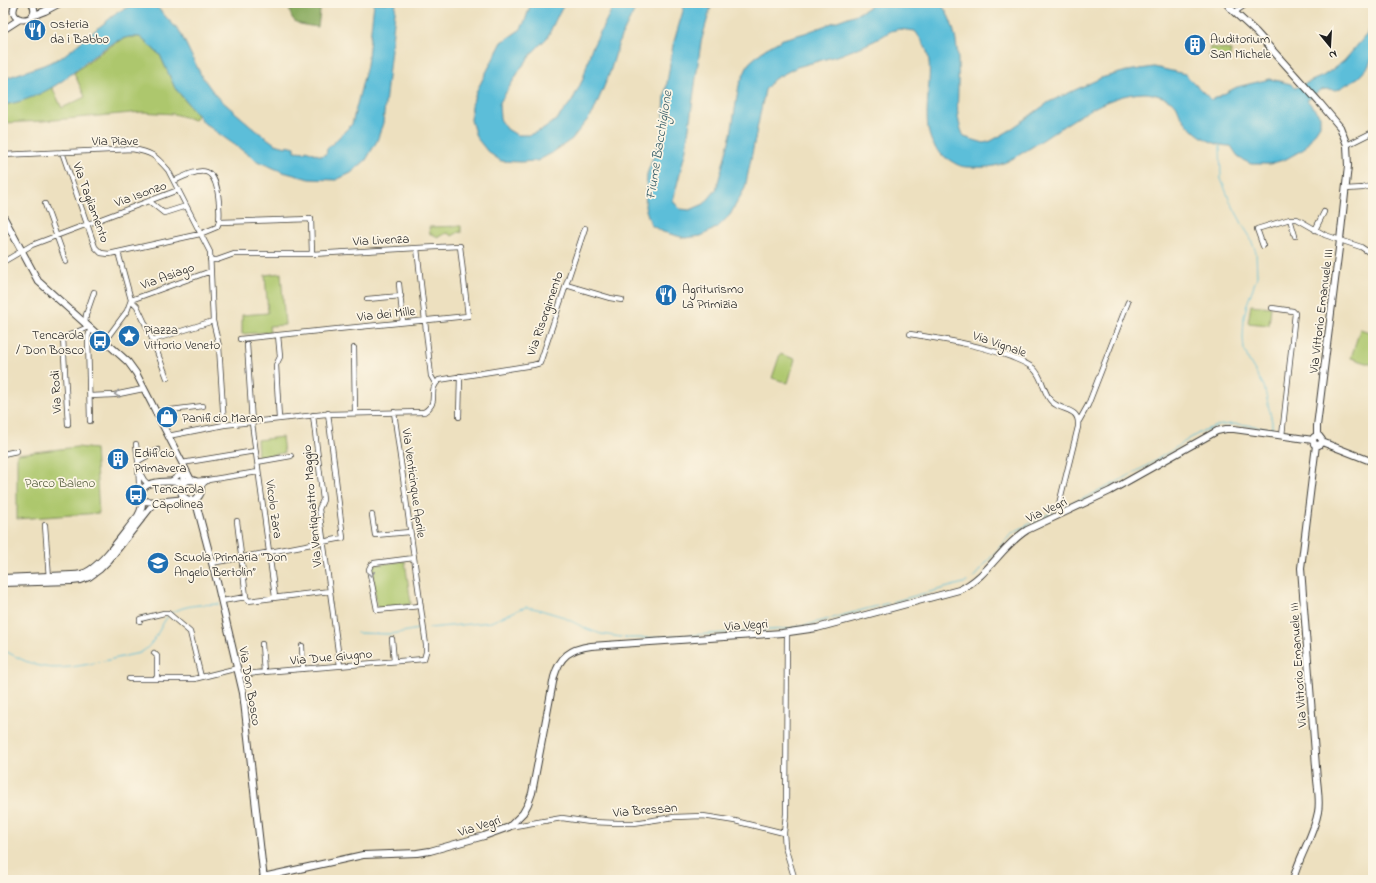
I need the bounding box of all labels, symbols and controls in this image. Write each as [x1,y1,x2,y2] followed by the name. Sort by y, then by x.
[50,15,109,49] place label: Osteria da i Babbo
[22,17,48,43] restaurant icon: Osteria da i Babbo
[1310,26,1350,66] north arrow
[1210,30,1271,64] place label: Auditorium San Michele
[1182,32,1208,58] building icon: Auditorium San Michele
[1327,46,1339,63] text: N
[641,89,679,201] water label: Fiume Bacchiglione
[91,132,139,151] street label: Via Piave
[66,159,114,246] street label: Via Tagliamento
[111,176,170,213] street label: Via Isonzo
[351,230,410,252] street label: Via Livenza
[1304,248,1339,376] street label: Via Vittorio Emanuele III
[137,258,198,296] street label: Via Asiago
[522,269,570,359] street label: Via Risorgimento
[682,280,744,314] place label: Agriturismo La Primizia
[653,282,679,308] restaurant icon: Agriturismo La Primizia
[355,302,416,327] street label: Via dei Mille
[143,321,221,355] place label: Piazza Vittorio Veneto
[116,323,142,349] place icon: Piazza Vittorio Veneto
[16,326,84,360] place label: Tencarola / Don Bosco
[969,326,1029,363] street label: Via Vignale
[87,328,113,354] bus stop icon: Tencarola / Don Bosco
[46,370,67,415] street label: Via Rodi
[114,389,120,398] one-way arrow
[154,404,180,430] shop icon: Panificio Maran
[182,409,263,428] place label: Panificio Maran
[396,426,431,539] street label: Via Venticinque Aprile
[134,444,187,478] place label: Edificio Primavera
[298,444,328,569] street label: Via Ventiquattro Maggio
[105,446,131,472] building icon: Edificio Primavera
[25,474,95,493] park label: Parco Baleno
[260,478,287,540] street label: Vicolo Zara
[152,480,204,514] place label: Tencarola Capolinea
[123,482,149,508] bus stop icon: Tencarola Capolinea
[1022,493,1071,529] street label: Via Vegri
[174,548,287,583] place label: Scuola Primaria “Don Angelo Bertolin”
[145,550,171,576] school or university icon: Scuola Primaria “Don Angelo Bertolin”
[366,571,375,577] one-way arrow
[1285,602,1312,729] street label: Via Vittorio Emanuele III
[723,615,769,638] street label: Via Vegri
[233,644,266,728] street label: Via Don Bosco
[288,644,373,672] street label: Via Due Giugno
[611,798,678,823] street label: Via Bressan
[455,811,503,843] street label: Via Vegri

